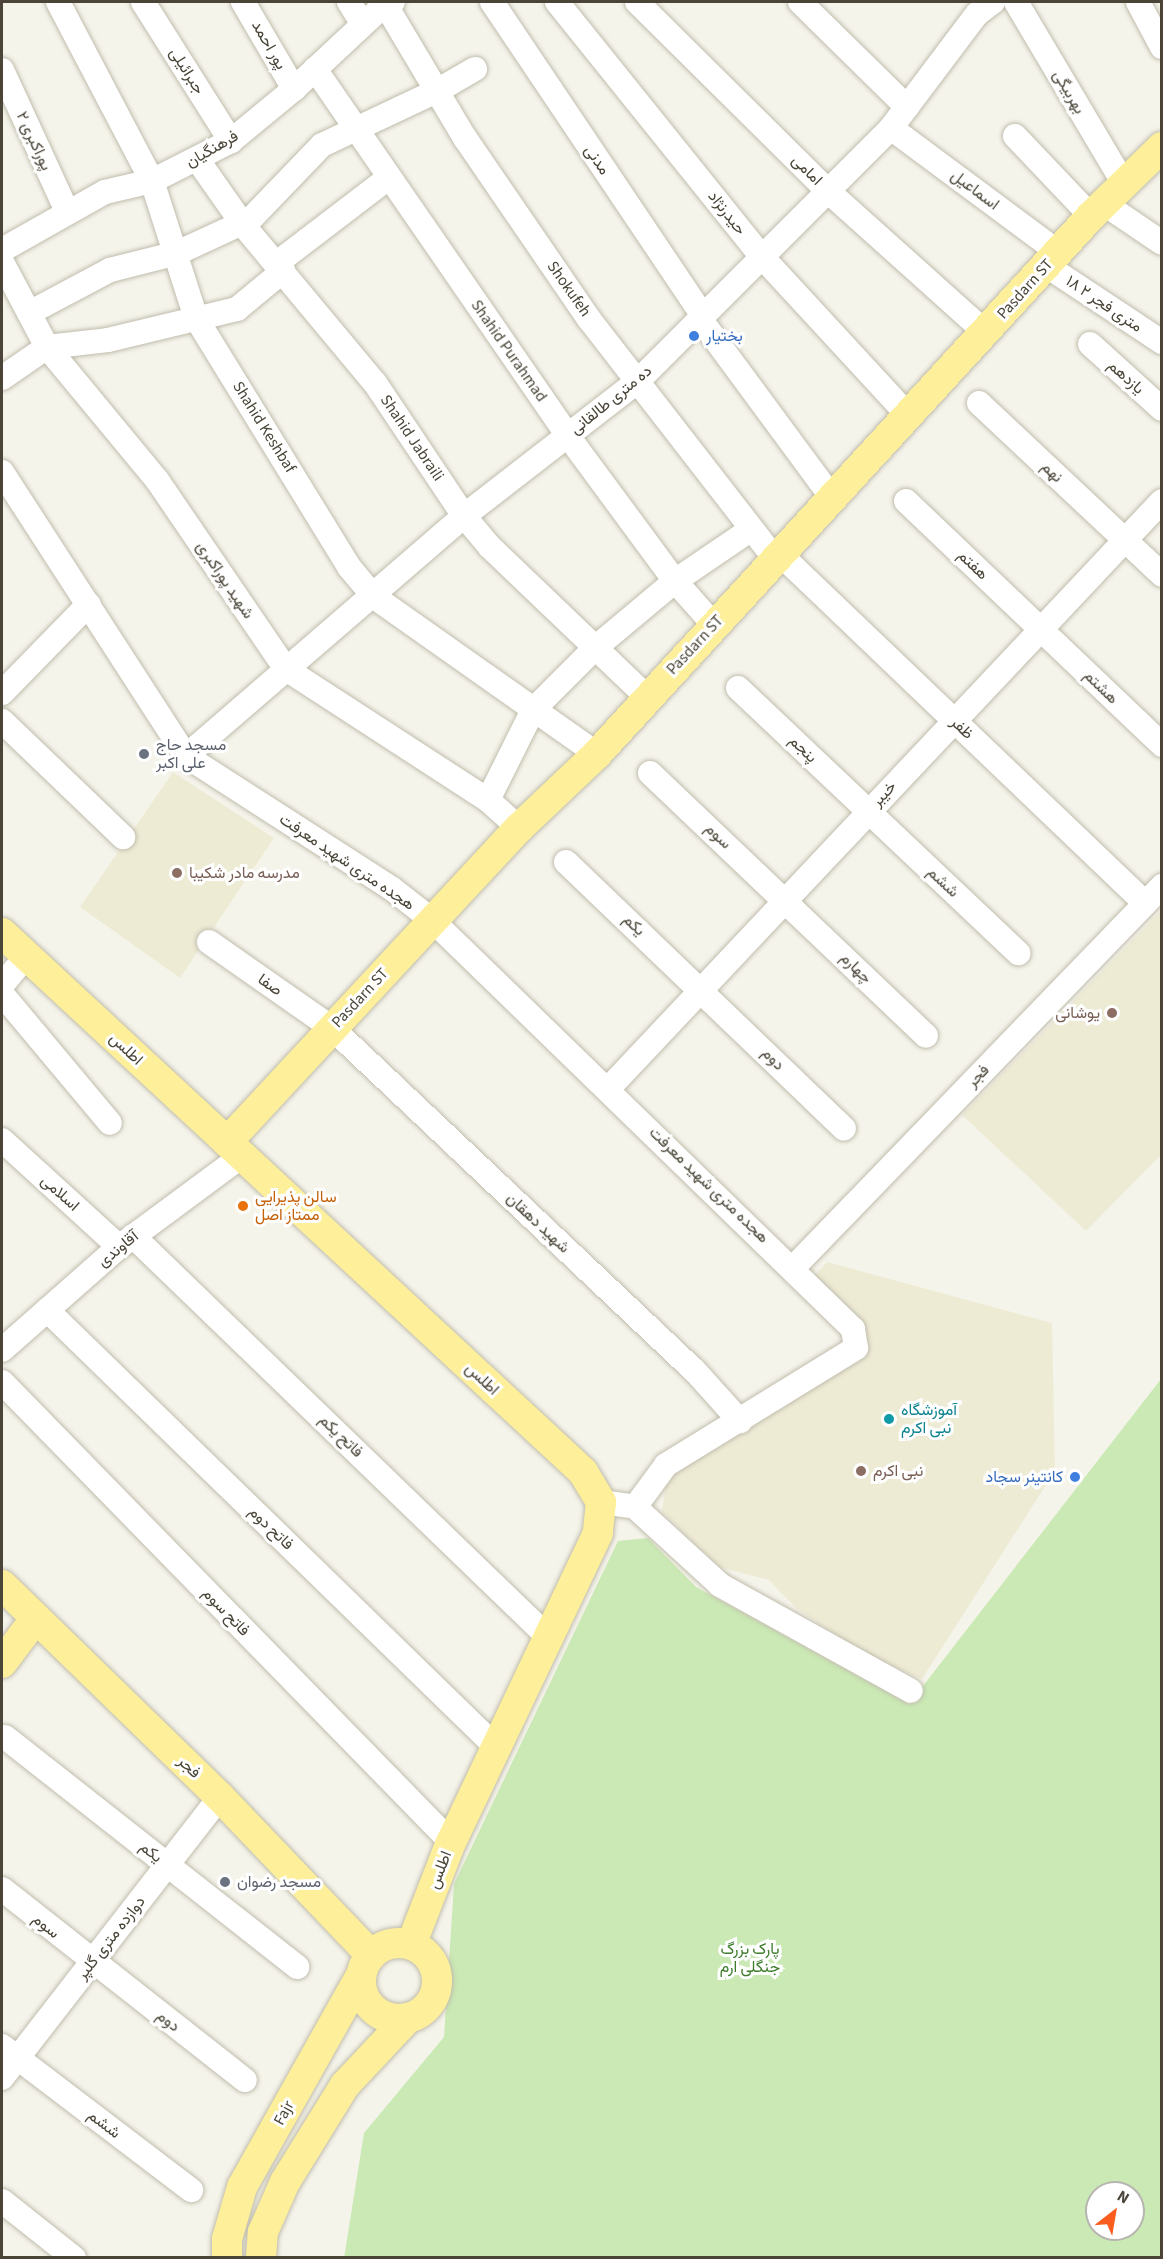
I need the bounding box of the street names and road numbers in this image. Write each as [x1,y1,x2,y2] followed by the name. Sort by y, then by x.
[247,17,291,73] street label: پور احمد
[165,44,209,98] street label: جبرائیلی
[1049,67,1089,117] street label: بهربیگی
[12,109,56,173] street label: پوراکبری ۲
[182,126,242,172] street label: فرهنگیان
[580,141,614,179] street label: مدنی
[788,151,826,189] street label: امامی
[947,166,1003,214] street label: اسماعیل
[704,187,750,239] street label: حیدرنژاد
[993,255,1057,323] street label: Pasdarn ST
[543,257,595,321] street label: Shokufeh
[1062,271,1146,337] street label: ۱۸ متری فجر ۲
[467,296,551,406] street label: Shahid Purahmad
[1104,356,1148,398] street label: یازدهم
[566,361,656,439] street label: ده متری طالقانی
[228,378,300,476] street label: Shahid Keshbaf
[376,391,448,485] street label: Shahid Jabraili
[1037,457,1067,487] street label: نهم
[192,538,258,622] street label: شهید پوراکبری
[954,546,992,584] street label: هفتم
[663,611,727,679] street label: Pasdarn ST
[1080,666,1122,708] street label: هشتم
[946,713,978,743] street label: ظفر
[785,731,821,767] street label: پنجم
[867,777,901,811] street label: خیبر
[276,810,418,914] street label: هجده متری شهید معرفت
[701,819,735,853] street label: سوم
[923,863,963,901] street label: ششم
[619,910,649,940] street label: یکم
[836,948,876,988] street label: چهارم
[328,964,392,1032] street label: Pasdarn ST
[254,970,286,1000] street label: صفا
[105,1029,147,1069] street label: اطلس
[758,1044,788,1074] street label: دوم
[963,1061,993,1091] street label: فجر
[645,1123,773,1247] street label: هجده متری شهید معرفت
[37,1171,83,1215] street label: اسلامی
[502,1189,574,1257] street label: شهید دهقان
[94,1227,142,1271] street label: آقاوندی
[461,1359,503,1399] street label: اطلس
[315,1410,367,1462] street label: فاتح یکم
[245,1502,297,1554] street label: فاتح دوم
[198,1584,254,1640] street label: فاتح سوم
[174,1752,204,1782] street label: فجر
[136,1837,166,1867] street label: یکم
[424,1848,456,1892] street label: اطلس
[72,1892,150,1984] street label: دوازده متری گلپر
[29,1909,63,1943] street label: سوم
[153,2006,183,2036] street label: دوم
[270,2097,298,2129] street label: Fajr
[84,2105,124,2143] street label: ششم

